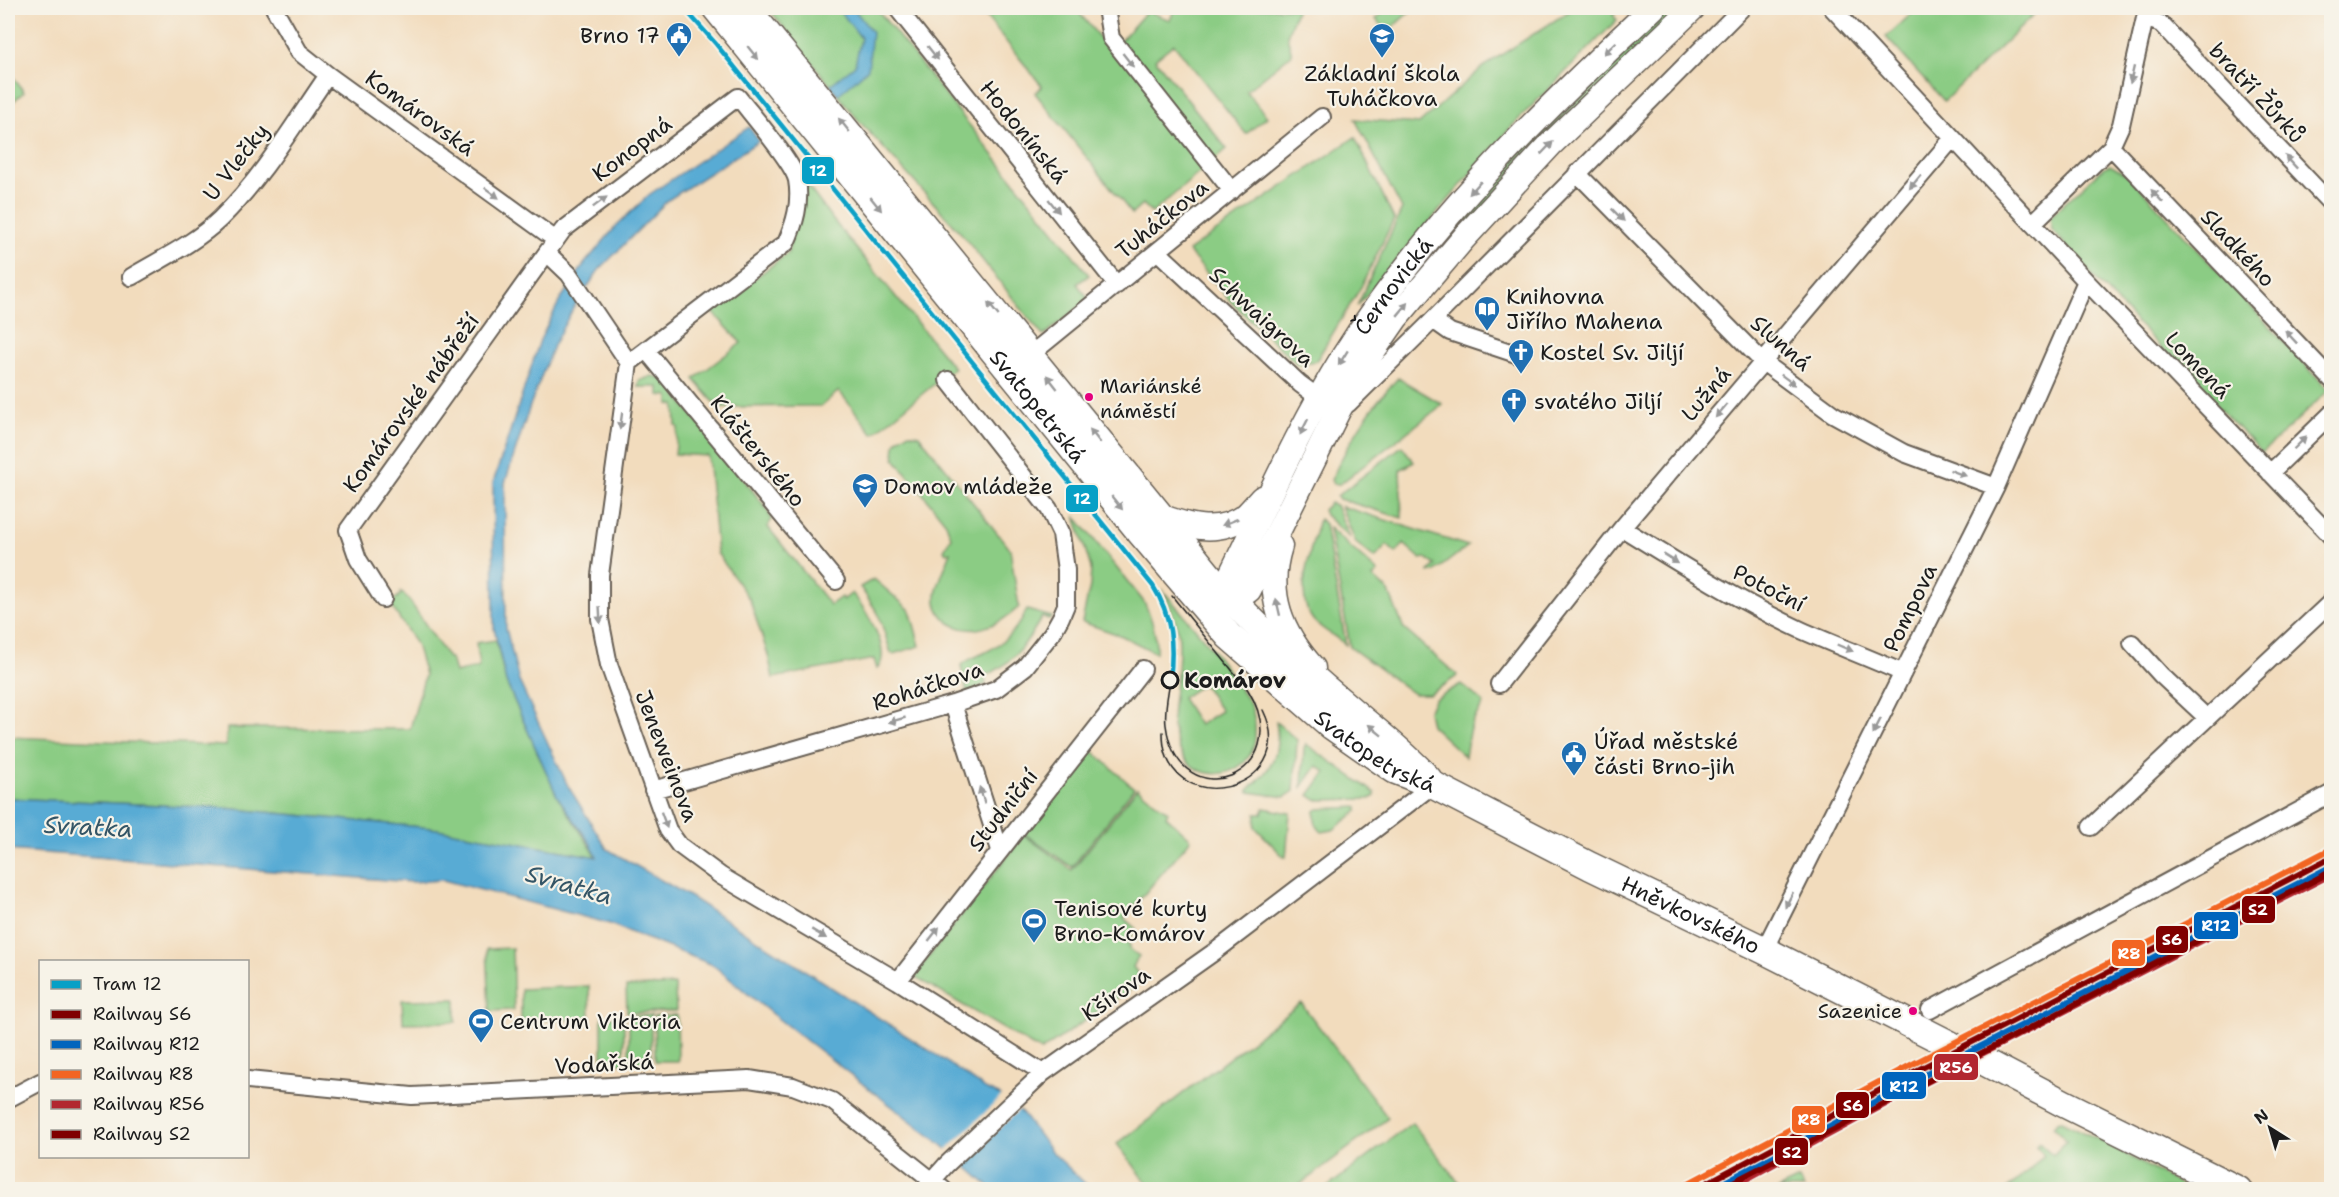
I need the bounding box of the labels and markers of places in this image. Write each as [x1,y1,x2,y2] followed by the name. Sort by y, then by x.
[664,20,694,58] public building icon: Brno 17
[580,21,660,50] place label: Brno 17
[1367,21,1397,59] school or university icon: Základní škola Tuháčkova
[1304,59,1460,113] place label: Základní škola Tuháčkova
[1506,282,1663,336] place label: Knihovna Jiřího Mahena
[1472,294,1502,332] library icon: Knihovna Jiřího Mahena
[1506,337,1536,375] church icon: Kostel Sv. Jiljí
[1540,338,1684,367] place label: Kostel Sv. Jiljí
[1100,373,1202,424] place label: Mariánské náměstí
[1499,386,1529,424] church icon: svatého Jiljí
[1534,387,1662,416] place label: svatého Jiljí
[1083,391,1095,403] marker: Mariánské náměstí
[850,471,880,509] school or university icon: Domov mládeže
[884,472,1053,501] place label: Domov mládeže
[1184,666,1286,695] place label: Komárov
[1161,671,1179,689] marker: Komárov
[1594,727,1738,781] place label: Úřad městské části Brno-jih
[1559,739,1589,777] public building icon: Úřad městské části Brno-jih
[1054,894,1207,948] place label: Tenisové kurty Brno-Komárov
[1019,906,1049,944] sports icon: Tenisové kurty Brno-Komárov
[1818,998,1902,1024] place label: Sazenice
[1907,1005,1919,1017] marker: Sazenice
[466,1006,496,1044] sports icon: Centrum Viktoria
[500,1007,681,1036] place label: Centrum Viktoria

